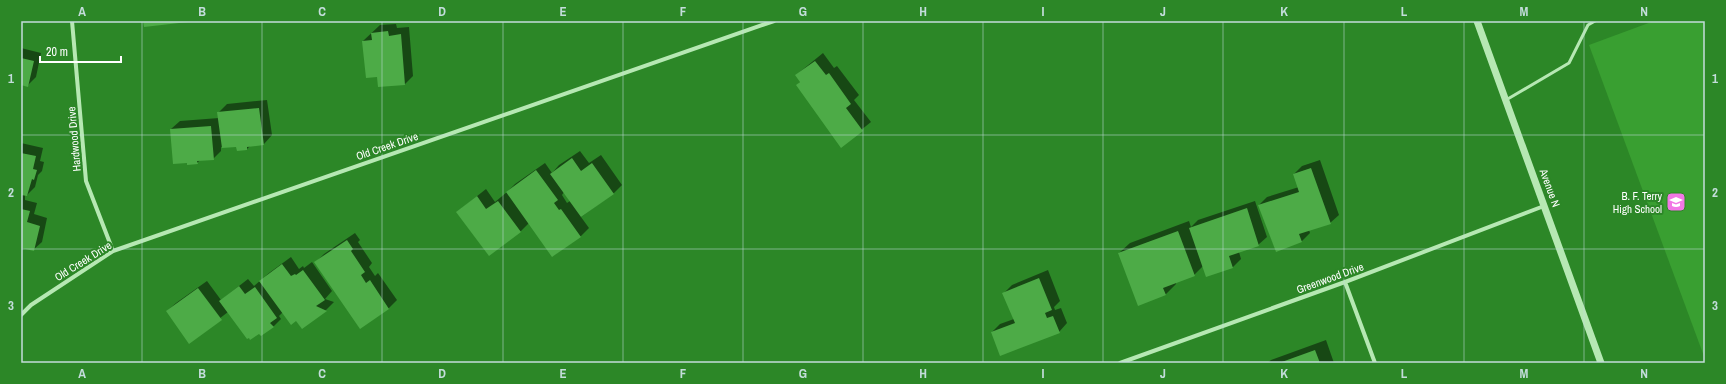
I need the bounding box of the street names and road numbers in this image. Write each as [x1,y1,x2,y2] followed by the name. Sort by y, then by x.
[64,106,84,172] street label: Hardwood Drive
[354,129,420,163] street label: Old Creek Drive
[1536,166,1563,209] street label: Avenue N
[52,238,114,284] street label: Old Creek Drive
[1294,259,1366,297] street label: Greenwood Drive

